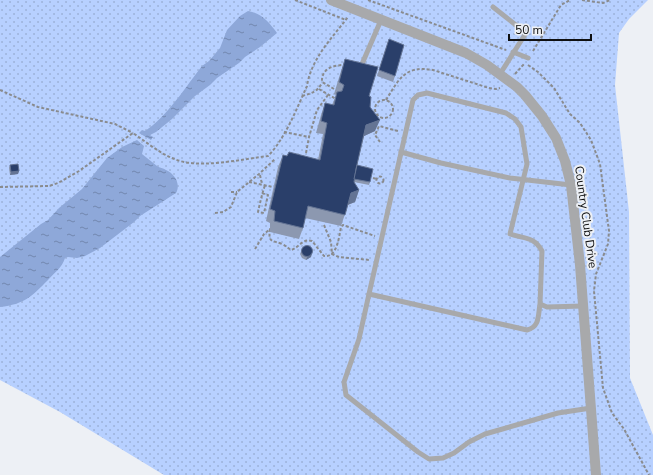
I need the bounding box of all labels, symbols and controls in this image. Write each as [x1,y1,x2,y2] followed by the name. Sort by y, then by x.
[509,16,591,42] scale bar
[515,22,543,38] text: 50 m
[571,165,601,269] street label: Country Club Drive

